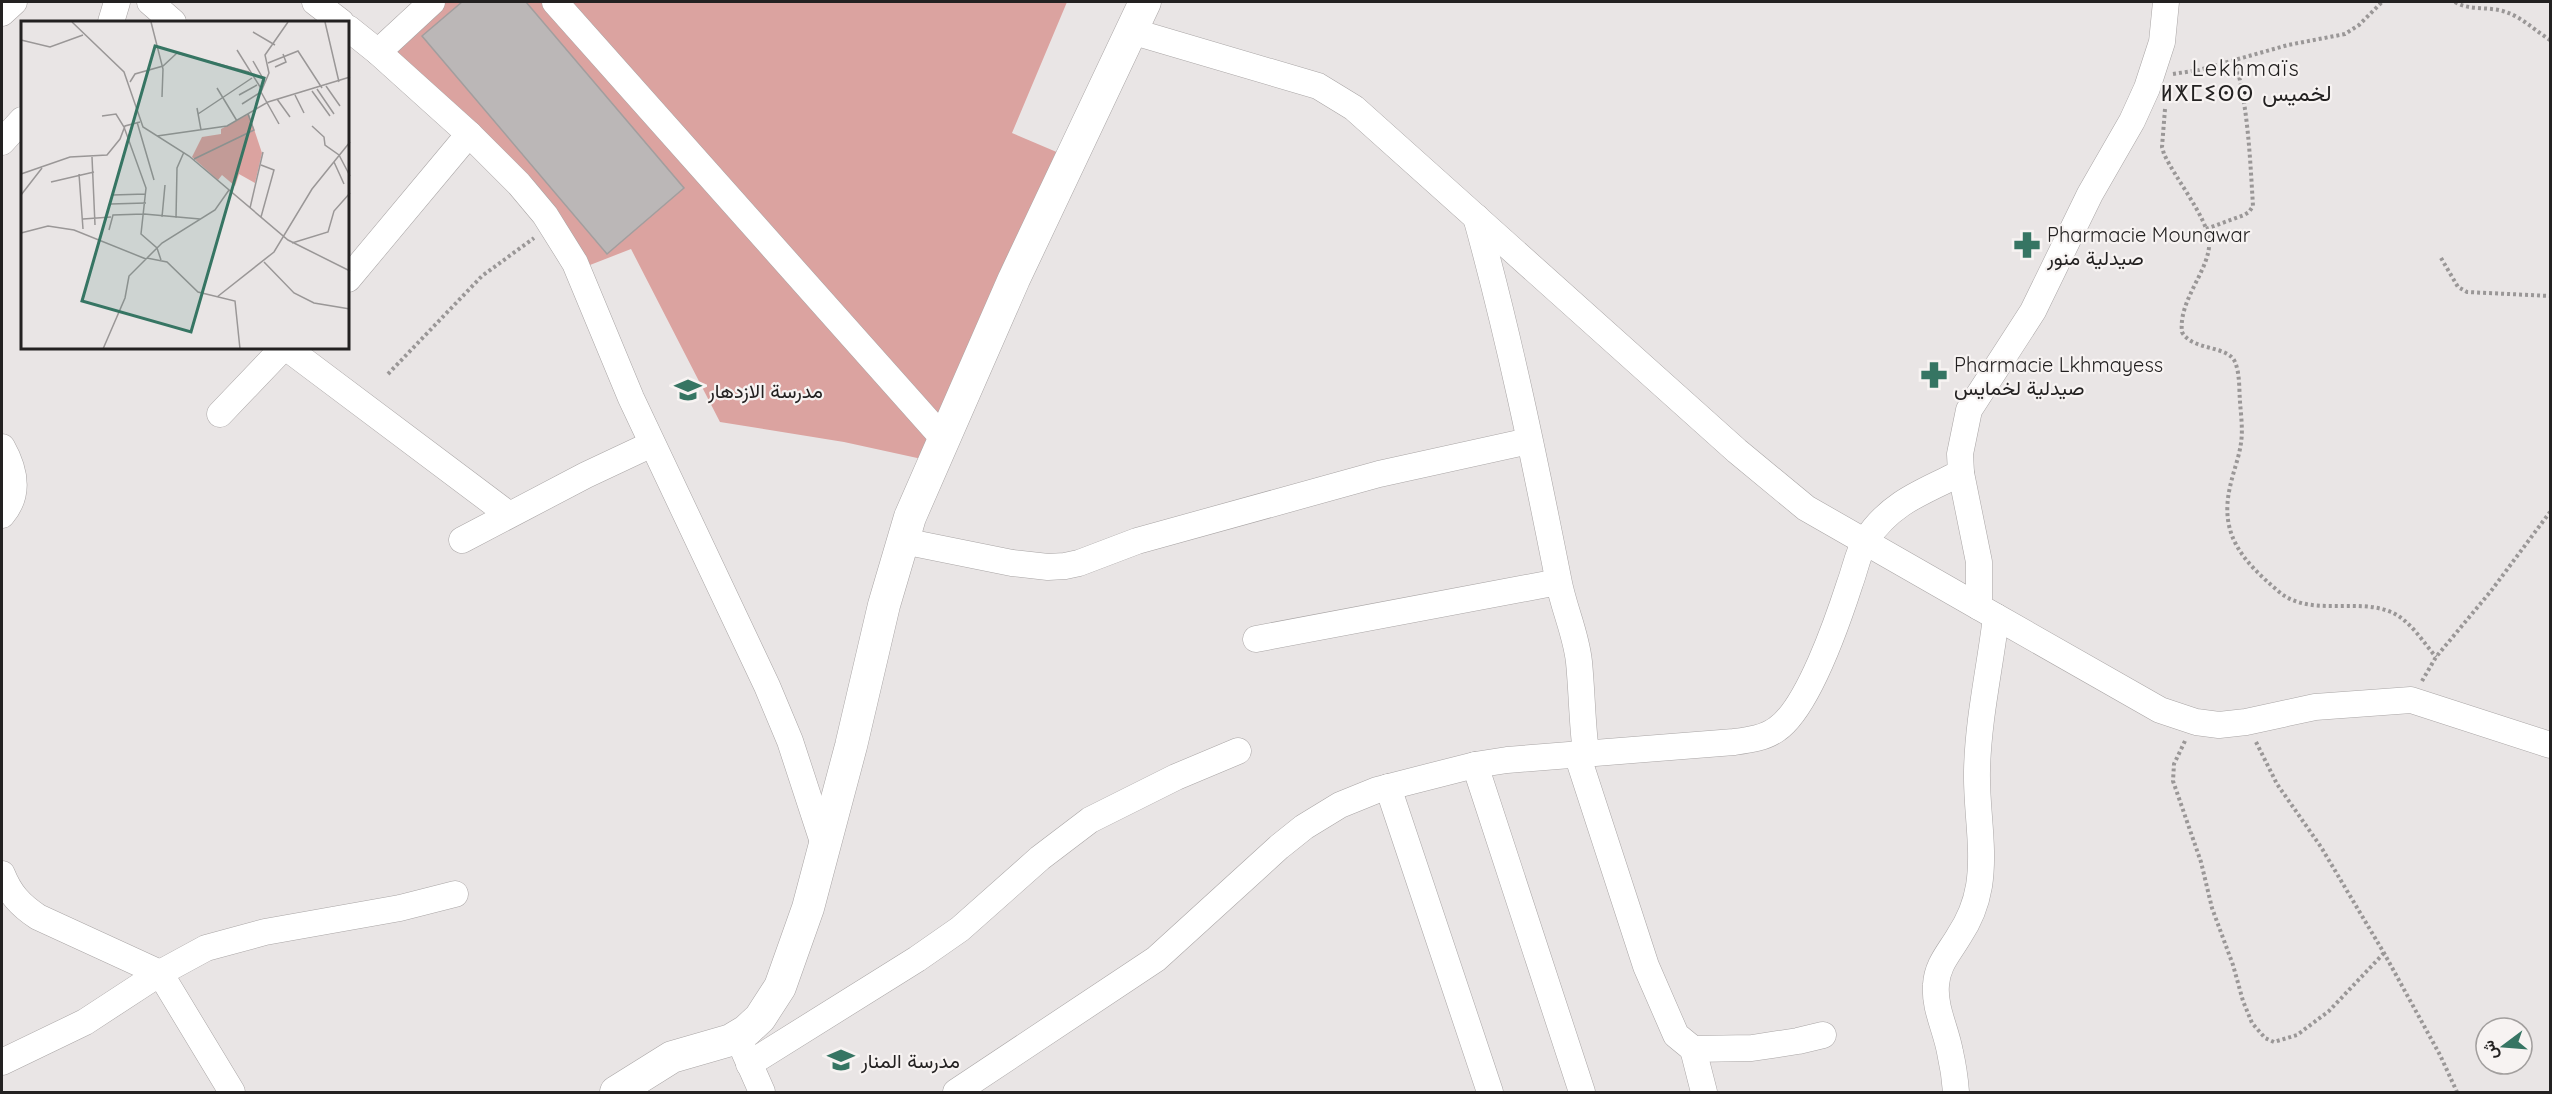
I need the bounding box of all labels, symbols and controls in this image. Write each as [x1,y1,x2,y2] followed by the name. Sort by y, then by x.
[21,21,350,350] inset map
[2161,54,2331,107] district label: Lekhmaïs ⵍⵅⵎⵉⵙⵙ لخميس
[2046,222,2251,271] place label: Pharmacie Mounawar صيدلية منور
[2012,230,2042,260] pharmacy icon: Pharmacie Mounawar صيدلية منور
[1954,352,2163,400] place label: Pharmacie Lkhmayess صيدلية لخمايس
[1919,360,1949,390] pharmacy icon: Pharmacie Lkhmayess صيدلية لخمايس
[673,375,703,405] school or university icon: مدرسة الازدهار
[707,378,823,404] place label: مدرسة الازدهار
[2474,1016,2534,1076] north arrow
[2477,1038,2502,1062] text: ش
[826,1045,856,1075] school or university icon: مدرسة المنار
[860,1048,960,1074] place label: مدرسة المنار

